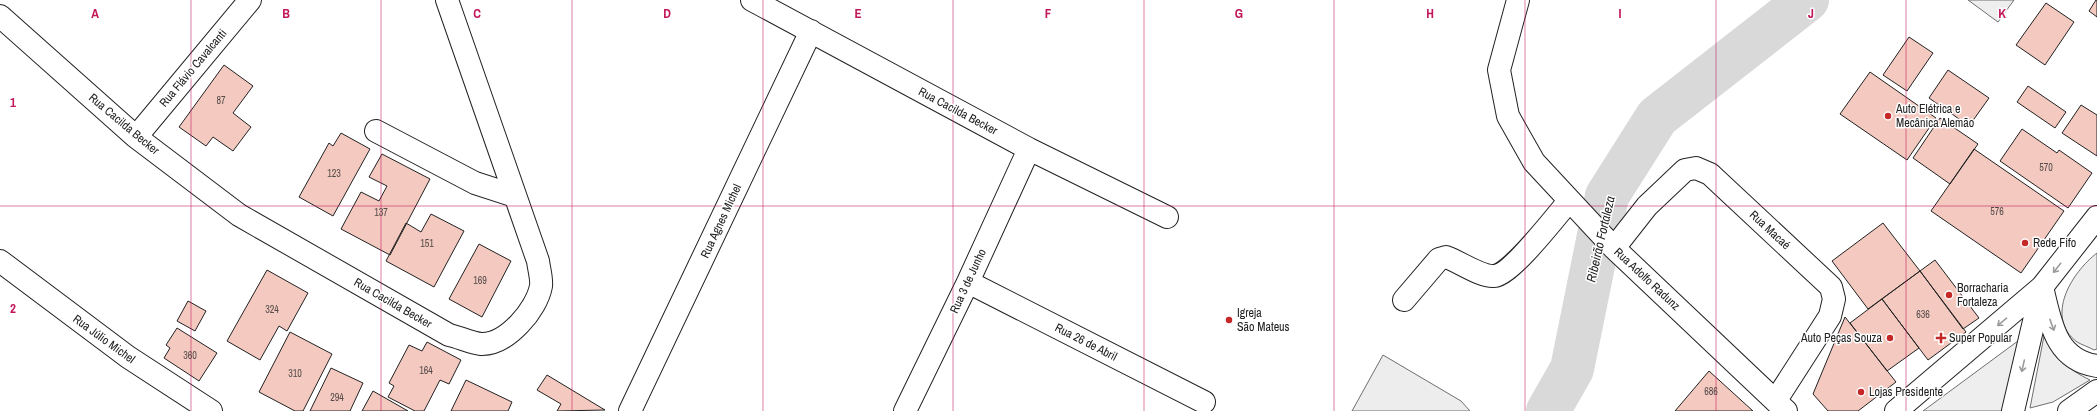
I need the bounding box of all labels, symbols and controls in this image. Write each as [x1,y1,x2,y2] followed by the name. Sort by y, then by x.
[91,5,99,22] text: A
[282,5,290,22] text: B
[473,5,481,22] text: C
[663,5,671,22] text: D
[854,5,862,22] text: E
[1045,5,1052,22] text: F
[1235,5,1243,22] text: G
[1426,5,1434,22] text: H
[1619,5,1622,22] text: I
[1808,5,1814,22] text: J
[1998,5,2006,22] text: K
[156,26,230,110] street label: Rua Flávio Cavalcanti
[916,83,1001,139] street label: Rua Cacilda Becker
[85,90,163,159] street label: Rua Cacilda Becker
[10,94,16,111] text: 1
[216,94,226,107] house number: 87
[1895,101,1974,131] place label: Auto Elétrica e Mecânica Alemão
[1883,111,1893,121] marker: Auto Elétrica e Mecânica Alemão
[2039,161,2053,174] house number: 570
[327,167,341,180] house number: 123
[697,181,745,261] street label: Rua Agnes Michel
[1582,194,1619,284] water label: Ribeirão Fortaleza
[1990,205,2004,218] house number: 576
[374,206,388,219] house number: 137
[1746,207,1794,253] street label: Rua Macaé
[2033,235,2076,251] place label: Rede Fifo
[420,237,434,250] house number: 151
[2020,238,2030,248] marker: Rede Fifo
[1611,244,1684,314] street label: Rua Adolfo Radunz
[946,246,990,316] street label: Rua 3 de Junho
[2053,262,2062,273] one-way arrow
[351,274,436,332] street label: Rua Cacilda Becker
[473,274,487,287] house number: 169
[1957,280,2009,310] place label: Borracharia Fortaleza
[1944,290,1954,300] marker: Borracharia Fortaleza
[10,300,16,317] text: 2
[265,303,279,316] house number: 324
[1237,305,1290,335] place label: Igreja São Mateus
[1916,308,1930,321] house number: 636
[70,311,138,367] street label: Rua Júlio Michel
[1224,315,1234,325] marker: Igreja São Mateus
[1996,317,2007,326] one-way arrow
[1052,319,1120,365] street label: Rua 26 de Abril
[2049,319,2057,331] one-way arrow
[1800,330,1883,346] place label: Auto Peças Souza
[1949,330,2013,346] place label: Super Popular
[1885,333,1895,343] marker: Auto Peças Souza
[1936,333,1946,343] marker: Super Popular
[183,349,197,362] house number: 360
[2019,360,2027,373] one-way arrow
[419,364,433,377] house number: 164
[288,367,302,380] house number: 310
[1869,384,1943,400] place label: Lojas Presidente
[1704,385,1718,398] house number: 686
[1856,387,1866,397] marker: Lojas Presidente
[330,391,344,404] house number: 294

